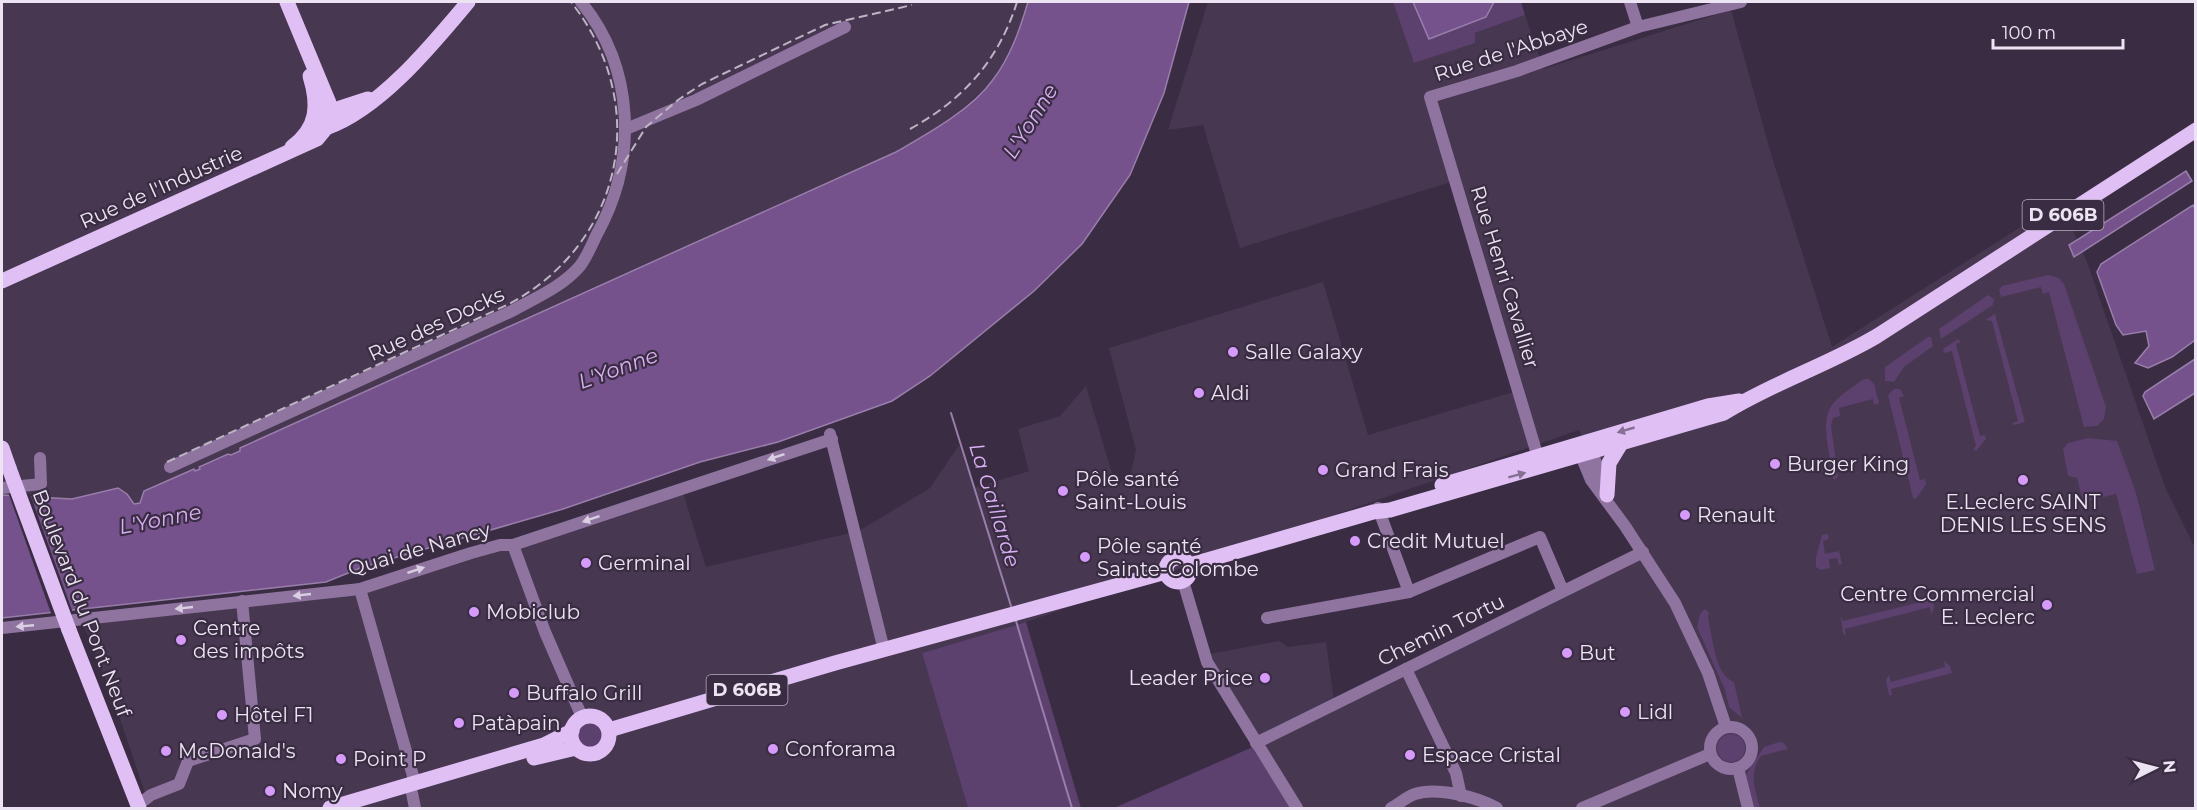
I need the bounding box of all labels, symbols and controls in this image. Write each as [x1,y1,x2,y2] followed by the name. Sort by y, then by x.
[1993,12,2124,50] scale bar
[1431,14,1591,86] street label: Rue de l'Abbaye
[2002,22,2056,44] text: 100 m
[997,79,1063,163] water label: L'Yonne
[76,140,246,234] street label: Rue de l'Industrie
[1466,183,1544,371] street label: Rue Henri Cavallier
[2022,200,2104,230] road number: D 606B
[364,282,508,366] street label: Rue des Docks
[1245,340,1363,364] place label: Salle Galaxy
[575,342,661,394] water label: L'Yonne
[1226,345,1240,359] marker: Salle Galaxy
[1211,381,1250,405] place label: Aldi
[1192,386,1206,400] marker: Aldi
[1617,426,1635,435] one-way arrow
[964,440,1026,570] water label: La Gaillarde
[1787,452,1909,476] place label: Burger King
[767,453,785,462] one-way arrow
[1768,457,1782,471] marker: Burger King
[1335,458,1449,482] place label: Grand Frais
[1316,463,1330,477] marker: Grand Frais
[1075,467,1187,514] place label: Pôle santé Saint-Louis
[1508,470,1526,479] one-way arrow
[2016,473,2030,487] marker: E.Leclerc SAINT DENIS LES SENS
[1056,484,1070,498] marker: Pôle santé Saint-Louis
[28,486,137,721] street label: Boulevard du Pont Neuf
[1940,490,2106,537] place label: E.Leclerc SAINT DENIS LES SENS
[117,499,203,539] water label: L'Yonne
[1697,503,1776,527] place label: Renault
[1678,508,1692,522] marker: Renault
[582,515,600,524] one-way arrow
[345,517,493,581] street label: Quai de Nancy
[1367,529,1505,553] place label: Credit Mutuel
[1097,534,1259,581] place label: Pôle santé Sainte-Colombe
[1348,534,1362,548] marker: Credit Mutuel
[1078,550,1092,564] marker: Pôle santé Sainte-Colombe
[598,551,691,575] place label: Germinal
[579,556,593,570] marker: Germinal
[407,565,425,574] one-way arrow
[1840,582,2035,629] place label: Centre Commercial E. Leclerc
[1374,589,1508,671] street label: Chemin Tortu
[293,591,312,600] one-way arrow
[2040,598,2054,612] marker: Centre Commercial E. Leclerc
[486,600,580,624] place label: Mobiclub
[175,603,194,613] one-way arrow
[467,605,481,619] marker: Mobiclub
[193,616,304,663] place label: Centre des impôts
[15,621,34,631] one-way arrow
[174,633,188,647] marker: Centre des impôts
[1579,641,1616,665] place label: But
[1560,646,1574,660] marker: But
[1129,666,1253,690] place label: Leader Price
[1258,671,1272,685] marker: Leader Price
[706,675,788,705] road number: D 606B
[526,681,642,705] place label: Buffalo Grill
[507,686,521,700] marker: Buffalo Grill
[1637,700,1673,724] place label: Lidl
[234,703,313,727] place label: Hôtel F1
[1618,705,1632,719] marker: Lidl
[215,708,229,722] marker: Hôtel F1
[471,711,561,735] place label: Patàpain
[452,716,466,730] marker: Patàpain
[785,737,896,761] place label: Conforama
[2125,738,2185,798] north arrow
[178,739,296,763] place label: McDonald's
[766,742,780,756] marker: Conforama
[1422,743,1561,767] place label: Espace Cristal
[159,744,173,758] marker: McDonald's
[353,747,426,771] place label: Point P
[1403,748,1417,762] marker: Espace Cristal
[334,752,348,766] marker: Point P
[2159,759,2180,774] text: N
[282,779,343,803] place label: Nomy
[263,784,277,798] marker: Nomy

